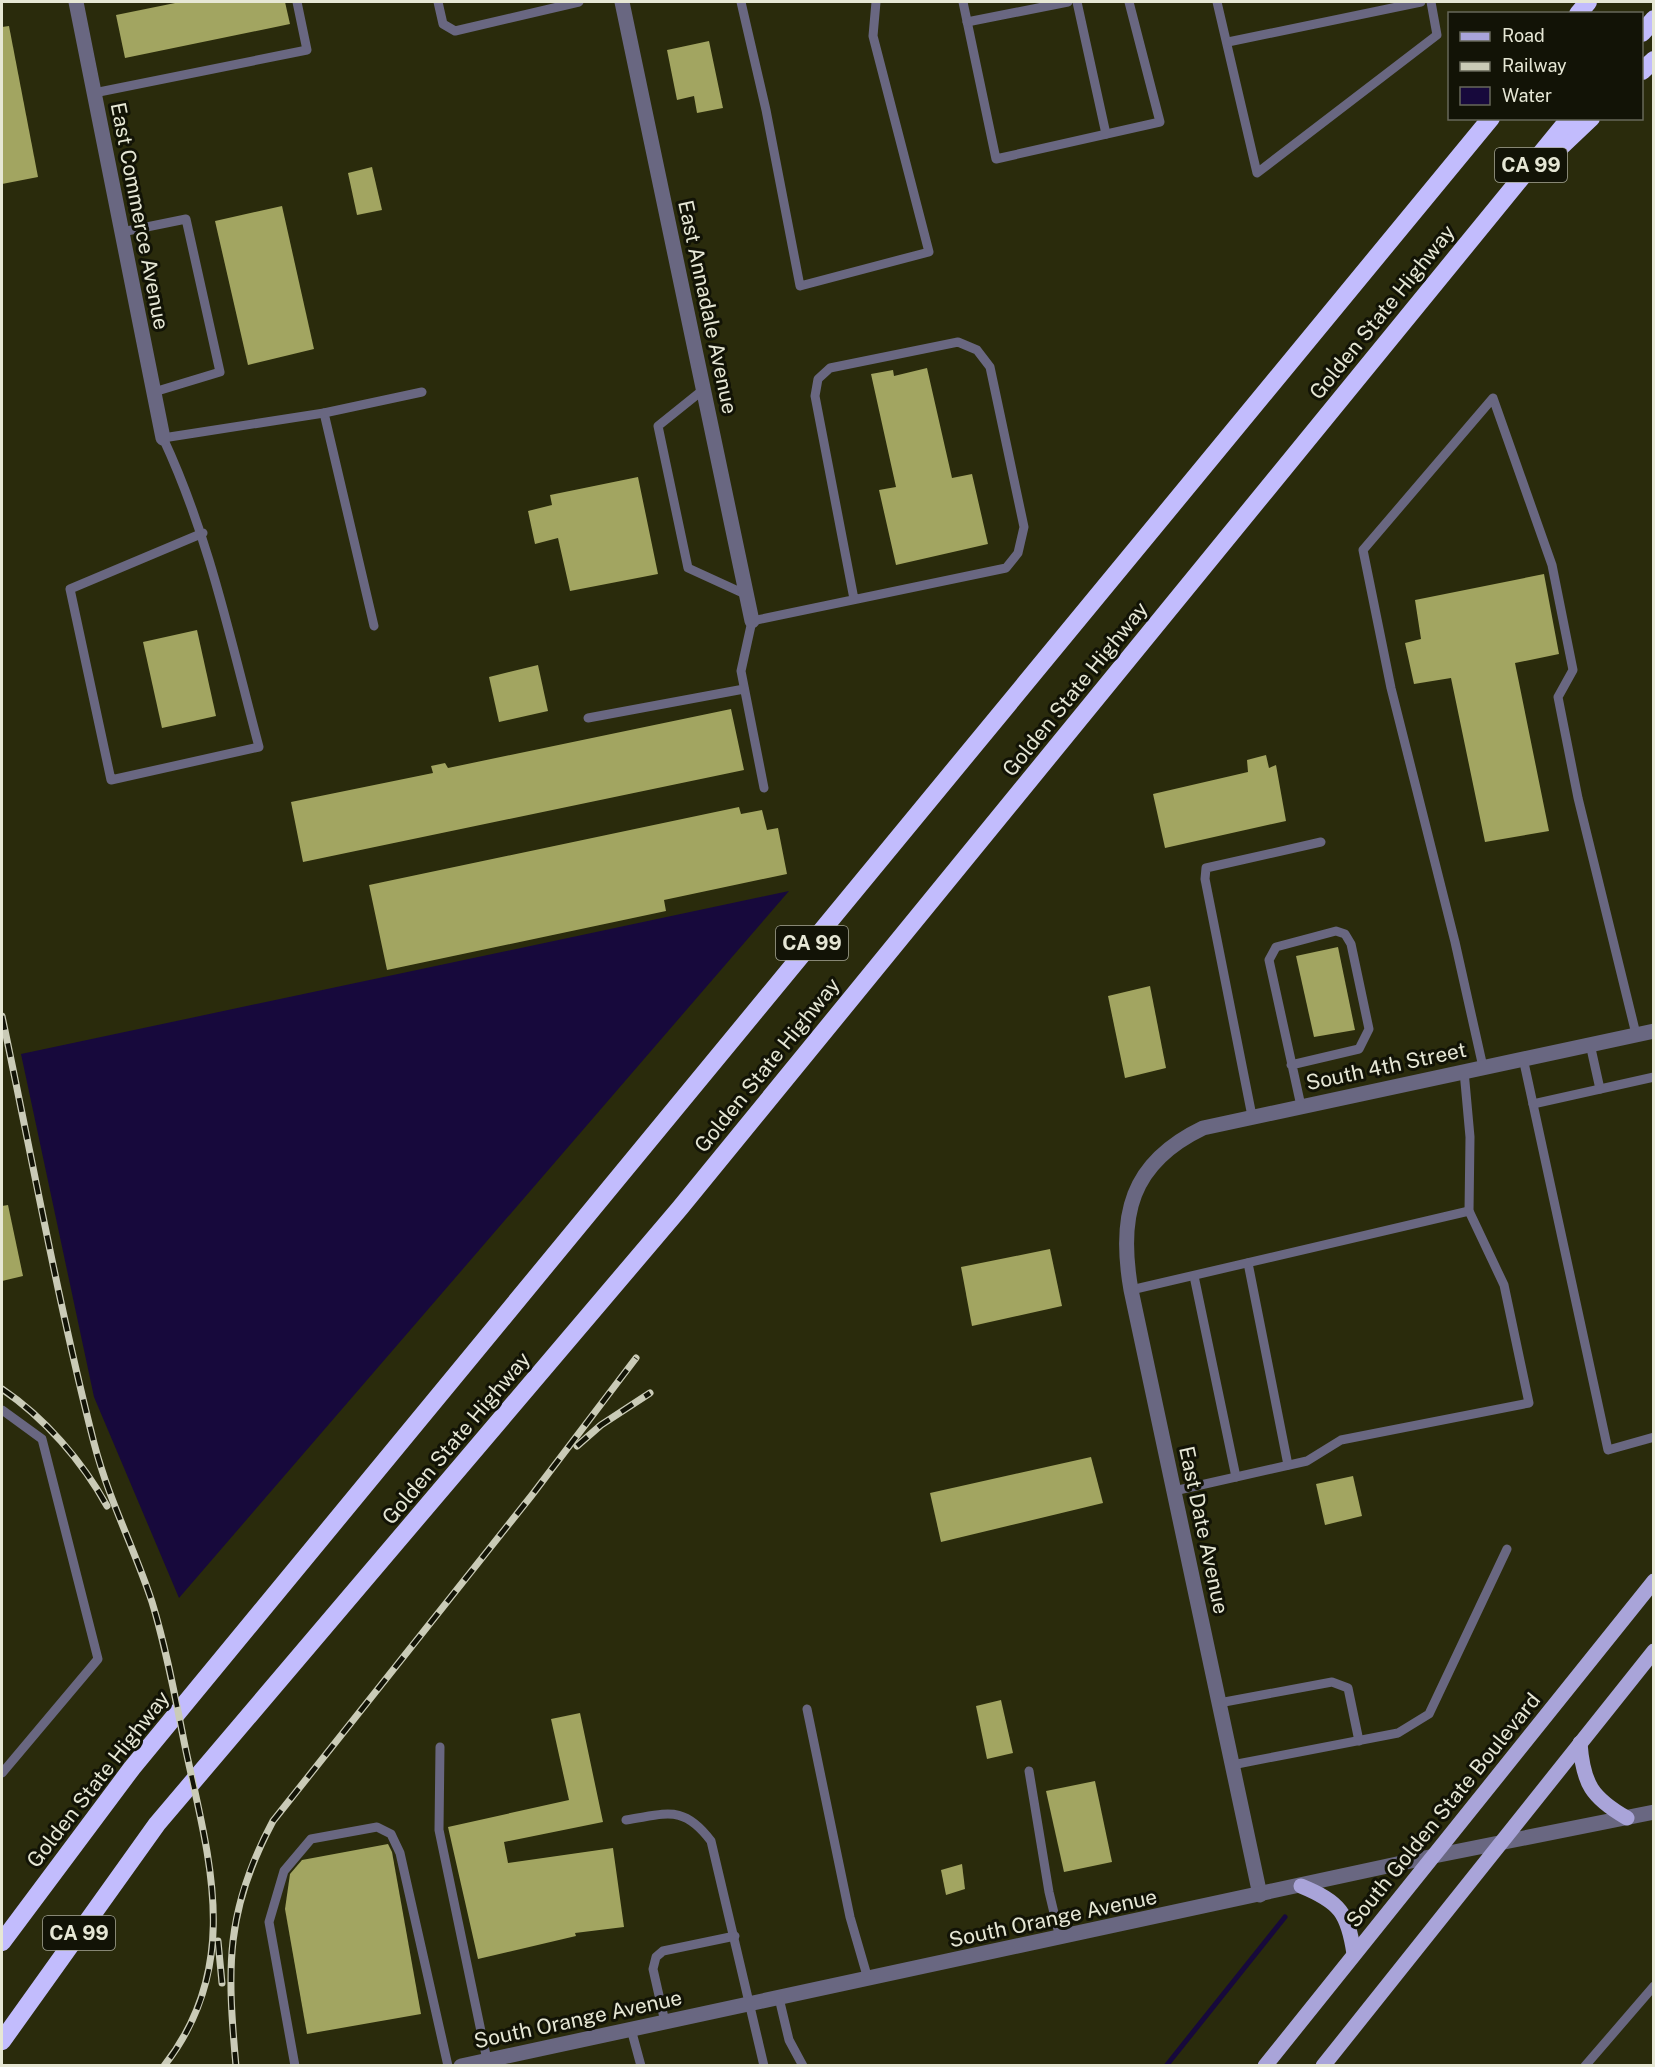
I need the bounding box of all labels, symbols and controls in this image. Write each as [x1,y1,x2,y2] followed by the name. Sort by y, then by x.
[1448,12,1643,120] legend
[1502,25,1545,46] text: Road
[1502,55,1567,76] text: Railway
[1502,85,1552,106] text: Water
[106,100,174,332] street label: East Commerce Avenue
[1495,148,1567,182] road number: CA 99
[673,198,743,416] street label: East Annadale Avenue
[1304,220,1460,404] street label: Golden State Highway
[997,597,1153,781] street label: Golden State Highway
[776,926,848,960] road number: CA 99
[689,973,845,1157] street label: Golden State Highway
[1303,1037,1469,1095] street label: South 4th Street
[377,1347,535,1529] street label: Golden State Highway
[1174,1444,1234,1616] street label: East Date Avenue
[21,1686,175,1872] street label: Golden State Highway
[1341,1688,1545,1932] street label: South Golden State Boulevard
[947,1884,1159,1952] street label: South Orange Avenue
[43,1916,115,1950] road number: CA 99
[472,1985,684,2053] street label: South Orange Avenue

